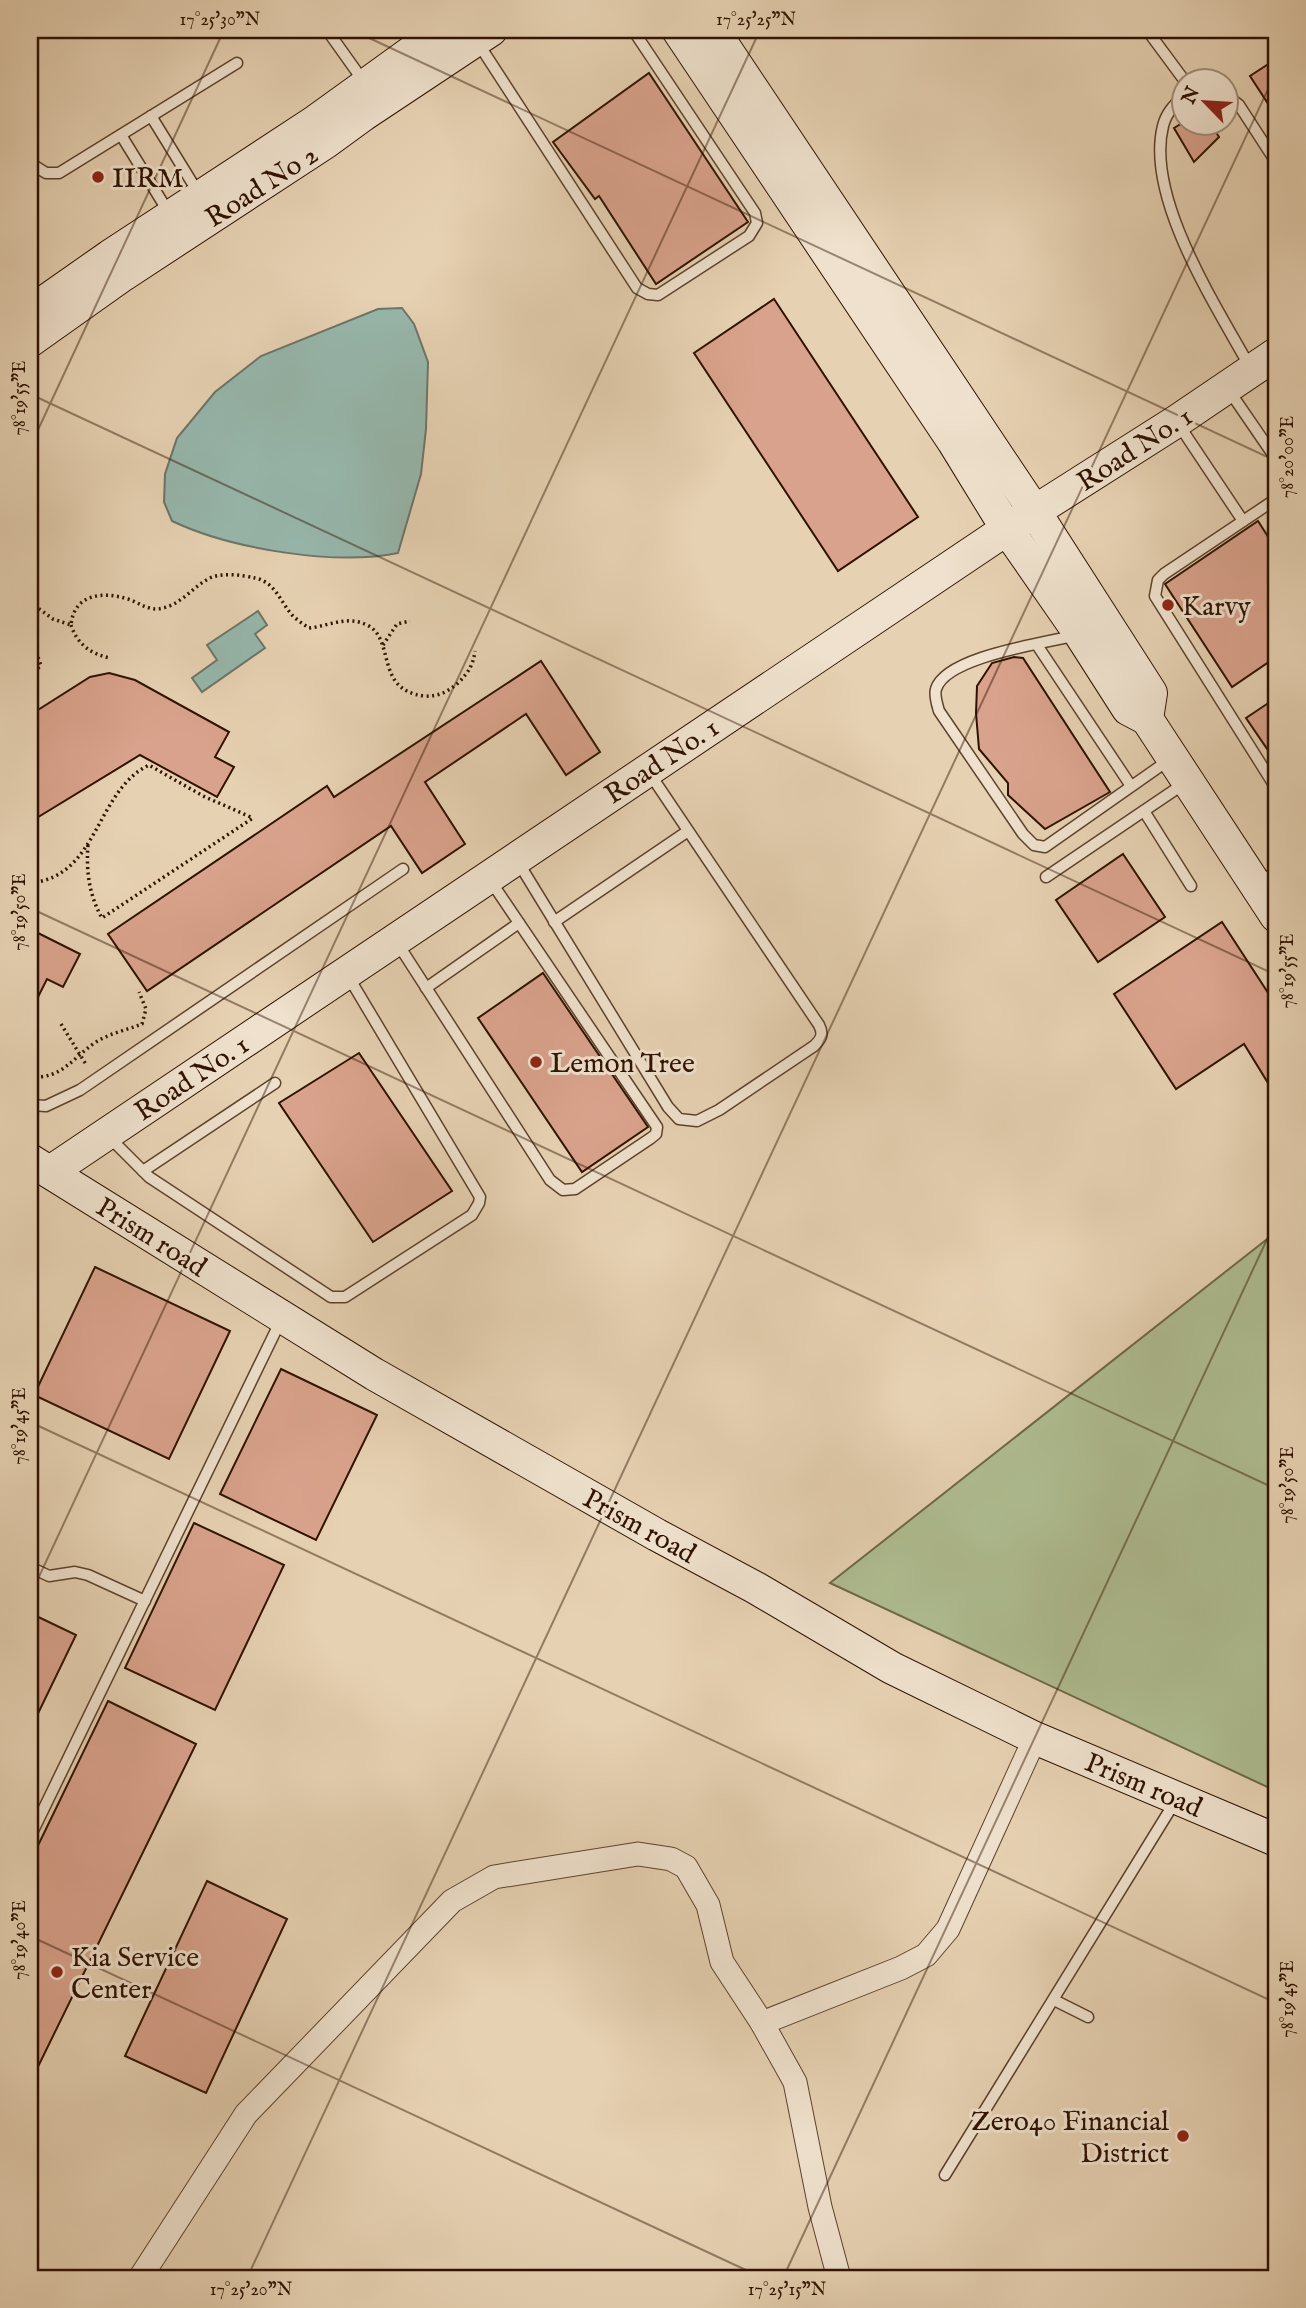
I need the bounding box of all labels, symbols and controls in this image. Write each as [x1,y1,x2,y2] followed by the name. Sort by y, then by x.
[180,9,261,32] text: 17°25'30"N
[716,9,796,32] text: 17°25'25"N
[1170,66,1240,136] north arrow
[1177,83,1206,109] text: N
[199,138,325,236] street label: Road No 2
[112,162,184,197] place label: IIRM
[90,169,106,185] marker: IIRM
[9,360,32,436] text: 78°19'55"E
[1071,400,1200,500] street label: Road No. 1
[1277,416,1300,498] text: 78°20'00"E
[1182,590,1251,625] place label: Karvy
[1160,597,1176,613] marker: Karvy
[599,711,726,813] street label: Road No. 1
[9,873,32,951] text: 78°19'50"E
[1277,933,1300,1009] text: 78°19'55"E
[129,1028,256,1130] street label: Road No. 1
[550,1047,695,1082] place label: Lemon Tree
[528,1054,544,1070] marker: Lemon Tree
[89,1190,213,1286] street label: Prism road
[9,1387,32,1465] text: 78°19'45"E
[1277,1446,1300,1524] text: 78°19'50"E
[576,1482,702,1573] street label: Prism road
[1079,1746,1207,1827] street label: Prism road
[9,1900,32,1980] text: 78°19'40"E
[71,1941,199,2008] place label: Kia Service Center
[1277,1960,1300,2038] text: 78°19'45"E
[49,1964,65,1980] marker: Kia Service Center
[971,2105,1169,2172] place label: Zero40 Financial District
[1175,2128,1191,2144] marker: Zero40 Financial District
[210,2279,293,2302] text: 17°25'20"N
[748,2279,827,2302] text: 17°25'15"N

